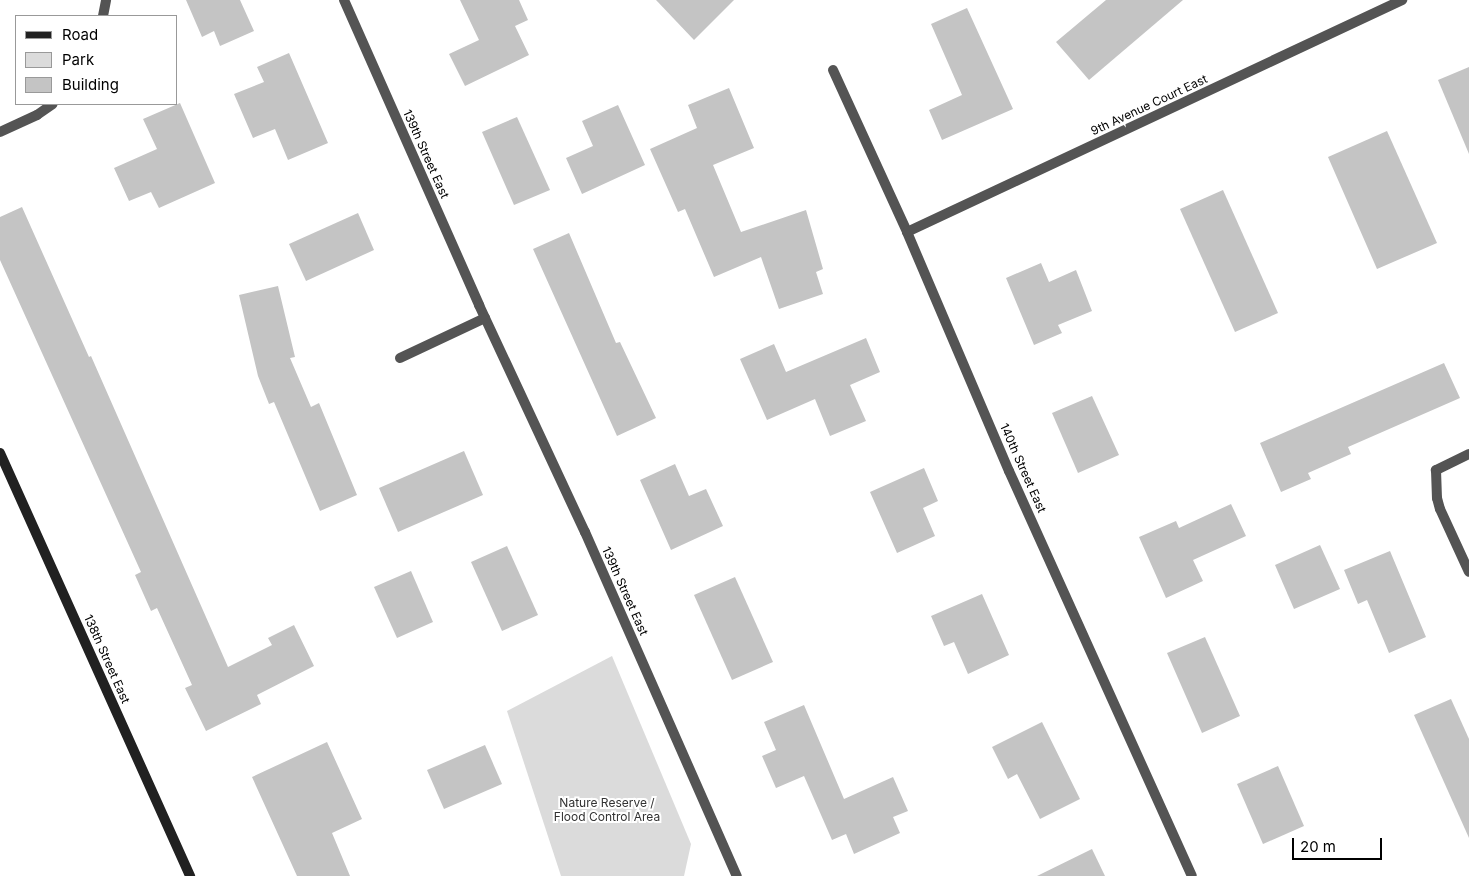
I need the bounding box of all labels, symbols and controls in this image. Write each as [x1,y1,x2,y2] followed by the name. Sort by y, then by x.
[15,15,178,105] legend
[62,25,98,44] text: Road
[62,50,94,69] text: Park
[1088,72,1210,138] street label: 9th Avenue Court East
[62,75,119,94] text: Building
[400,107,452,201] street label: 139th Street East
[997,421,1049,515] street label: 140th Street East
[599,544,651,638] street label: 139th Street East
[81,612,133,706] street label: 138th Street East
[554,796,660,824] park label: Nature Reserve / Flood Control Area
[1294,828,1384,860] scale bar
[1300,837,1336,856] text: 20 m

